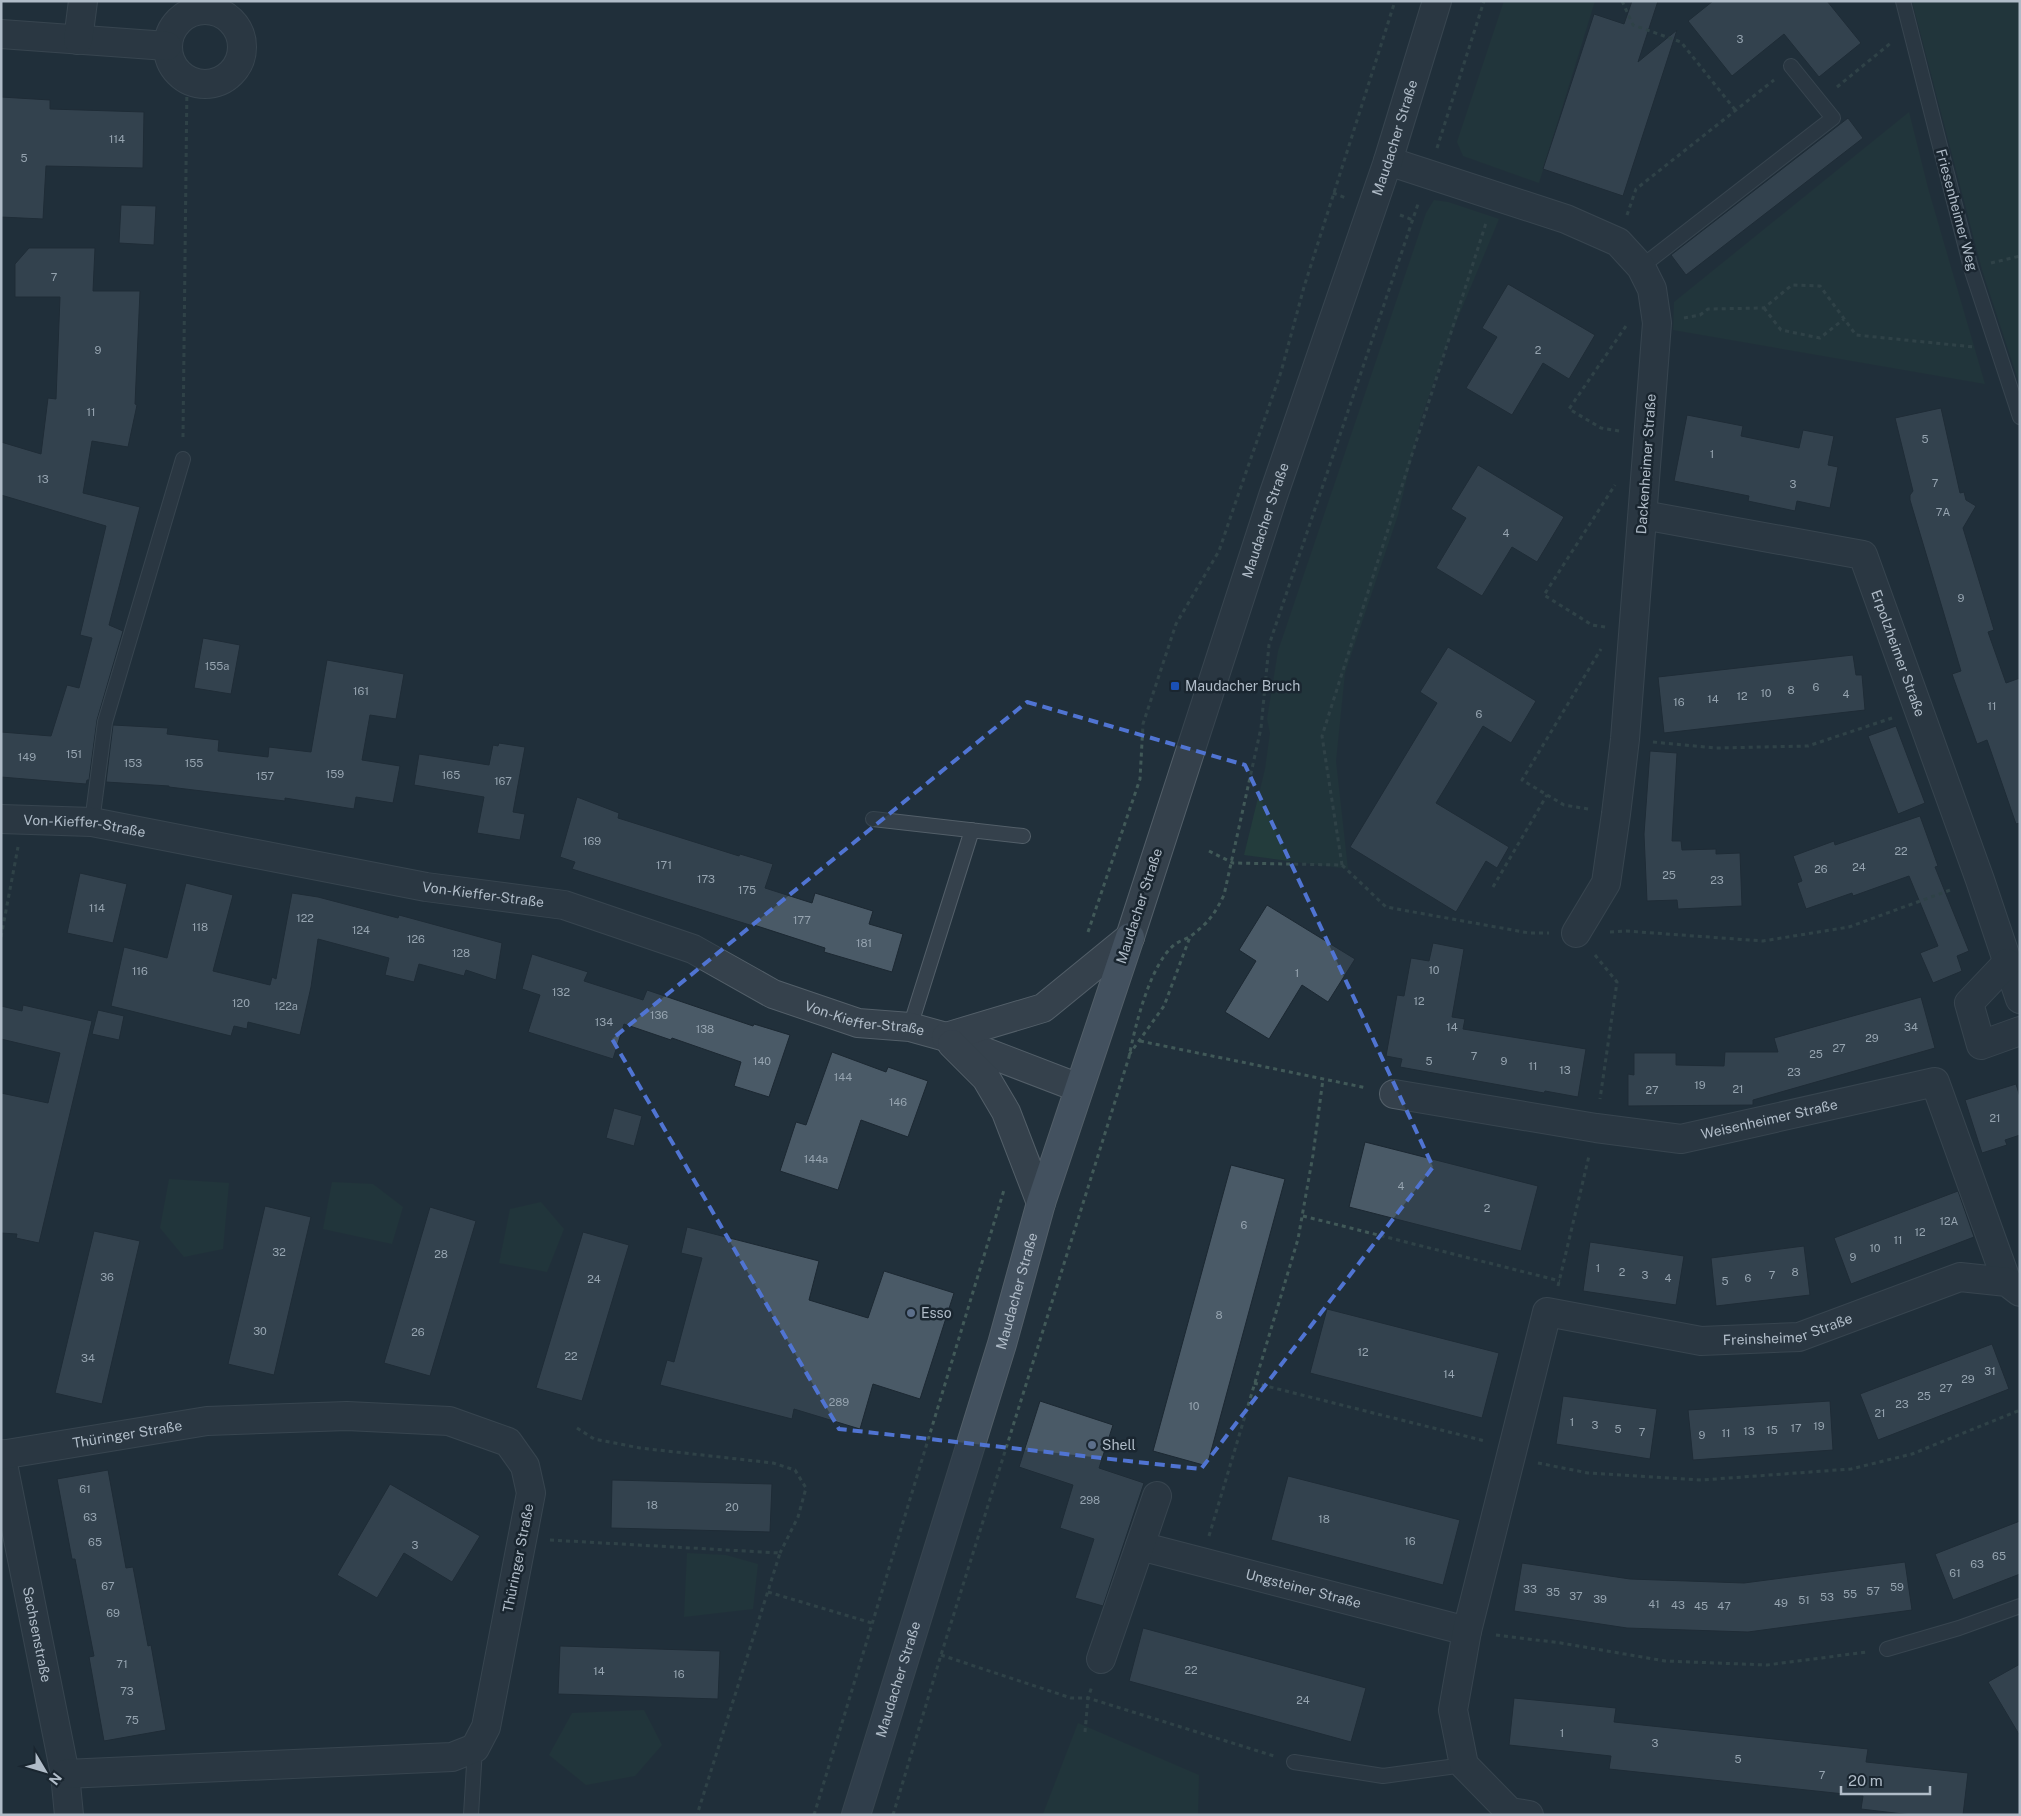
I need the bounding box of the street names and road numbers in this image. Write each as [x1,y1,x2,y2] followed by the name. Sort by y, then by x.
[1369,78,1420,198] street label: Maudacher Straße
[1933,147,1981,273] street label: Friesenheimer Weg
[1633,393,1659,535] street label: Dackenheimer Straße
[1239,461,1292,580] street label: Maudacher Straße
[1868,588,1929,719] street label: Erpolzheimer Straße
[23,812,147,840] street label: Von-Kieffer-Straße
[1113,846,1165,966] street label: Maudacher Straße
[421,879,545,910] street label: Von-Kieffer-Straße
[803,997,927,1039] street label: Von-Kieffer-Straße
[1699,1096,1839,1142] street label: Weisenheimer Straße
[993,1231,1040,1351] street label: Maudacher Straße
[1722,1310,1855,1348] street label: Freinsheimer Straße
[71,1417,183,1451] street label: Thüringer Straße
[500,1502,536,1614] street label: Thüringer Straße
[1244,1566,1363,1611] street label: Ungsteiner Straße
[20,1585,54,1684] street label: Sachsenstraße
[873,1619,924,1739] street label: Maudacher Straße

